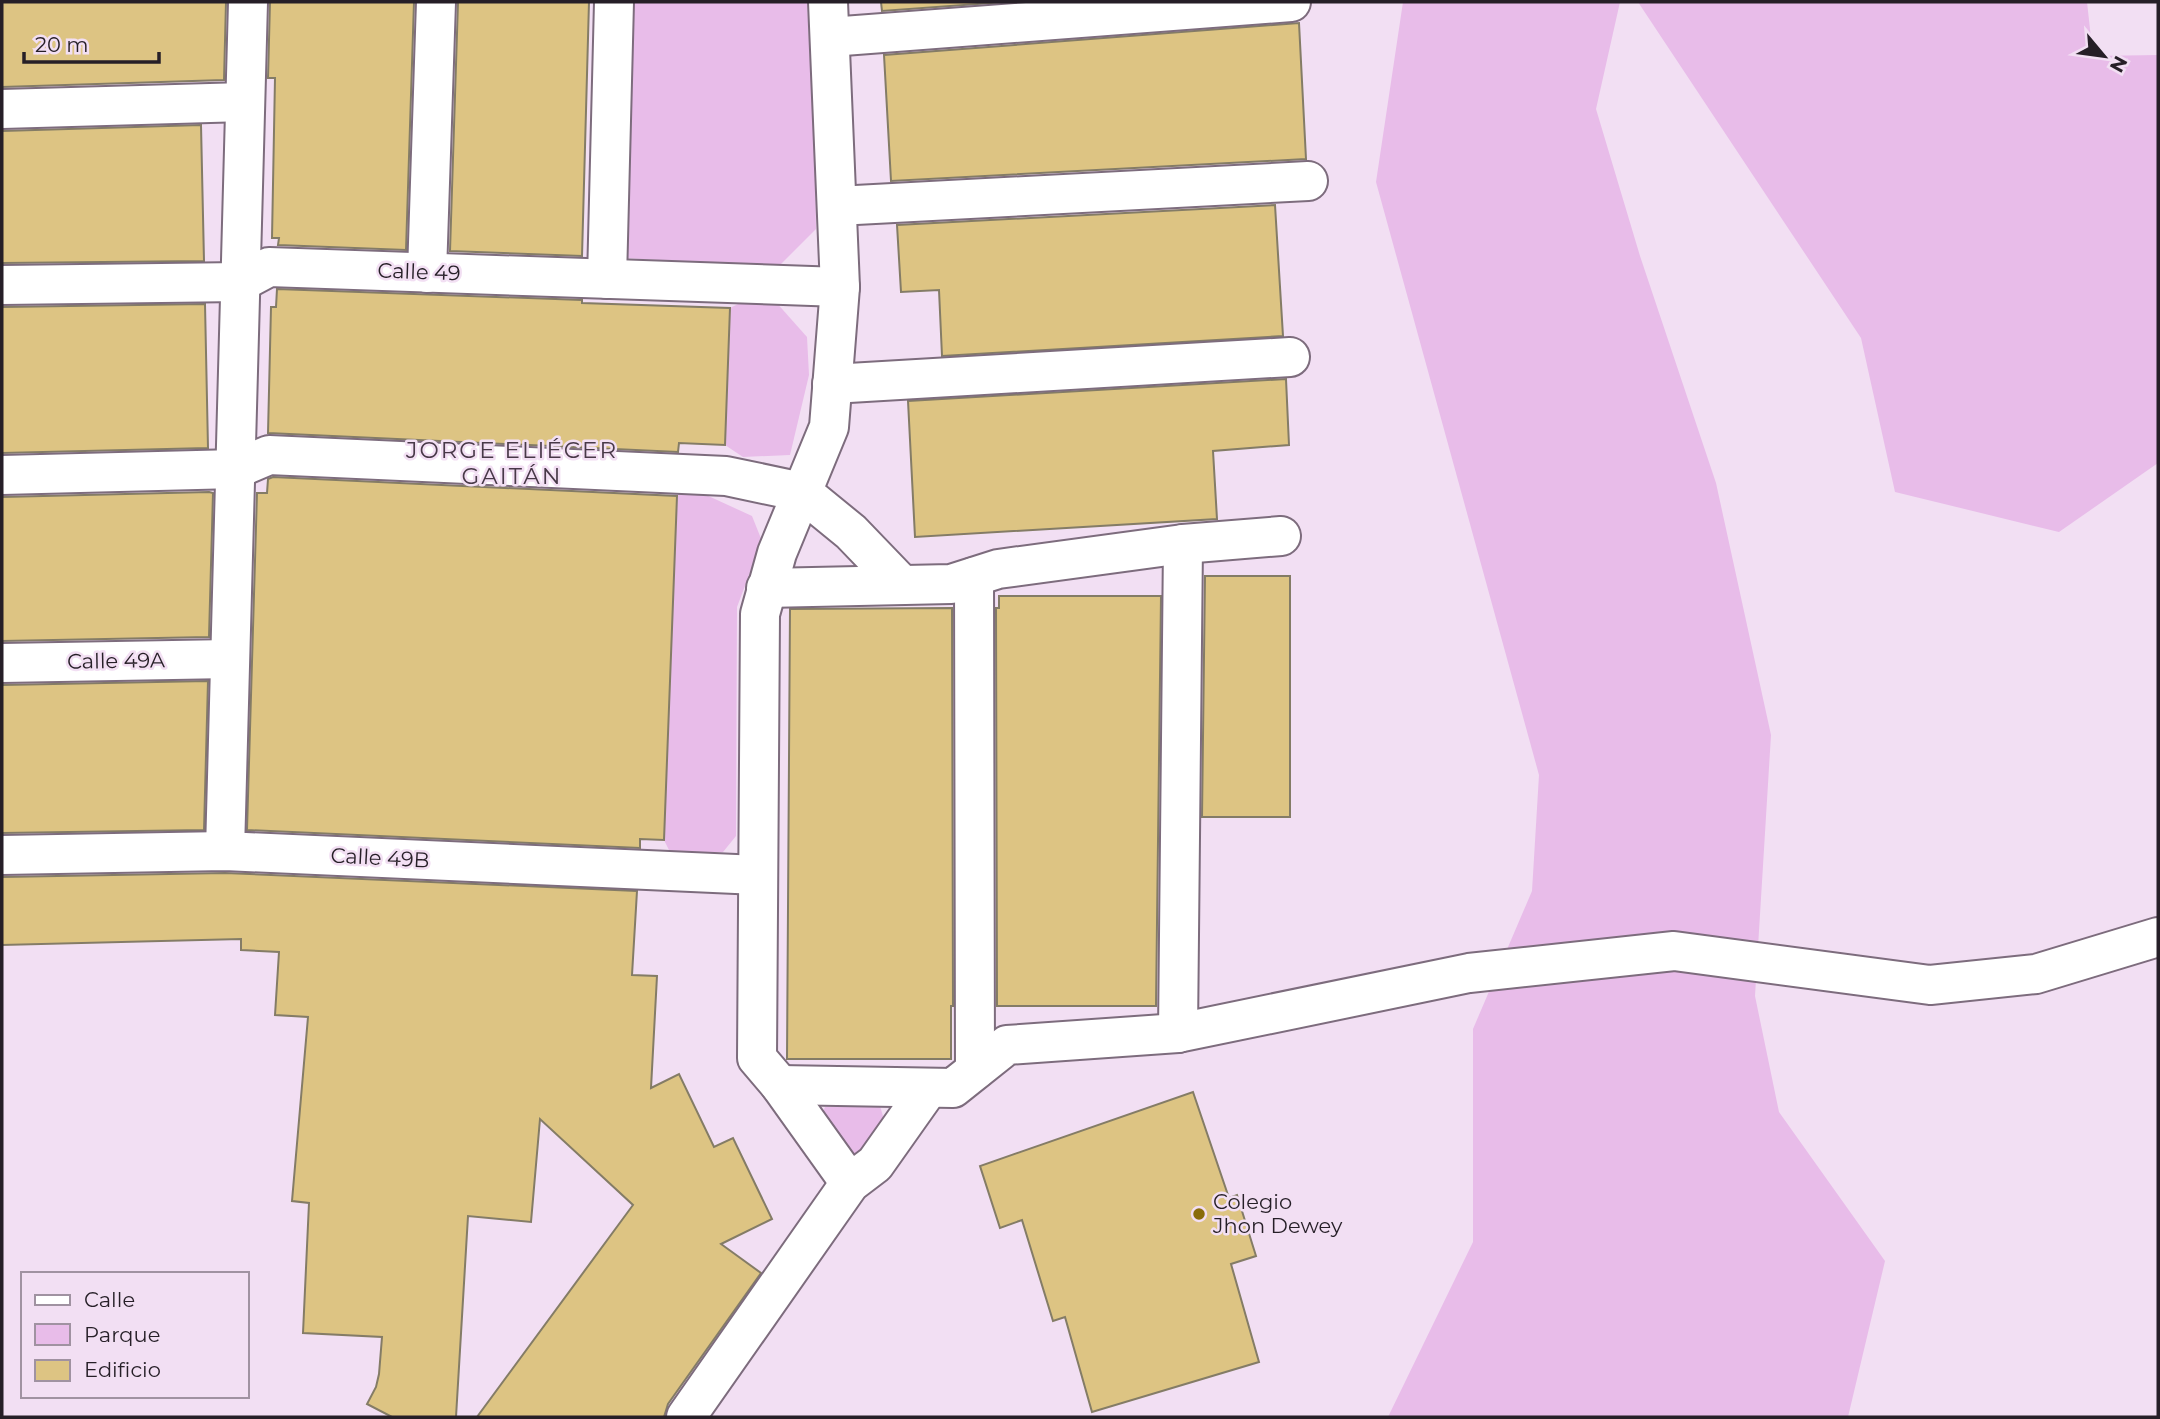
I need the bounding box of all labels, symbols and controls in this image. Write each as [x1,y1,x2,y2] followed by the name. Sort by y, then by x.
[24,21,159,65] scale bar
[2069,21,2139,91] north arrow
[35,32,89,57] text: 20 m
[2105,52,2132,76] text: N
[377,258,461,285] street label: Calle 49
[405,436,618,490] district label: JORGE ELIÉCER GAITÁN
[67,647,166,674] street label: Calle 49A
[330,842,430,873] street label: Calle 49B
[1212,1189,1343,1238] place label: Colegio Jhon Dewey
[1191,1206,1207,1222] marker: Colegio Jhon Dewey
[21,1272,248,1398] legend
[84,1287,135,1312] text: Calle
[84,1322,160,1347] text: Parque
[84,1357,161,1382] text: Edificio

